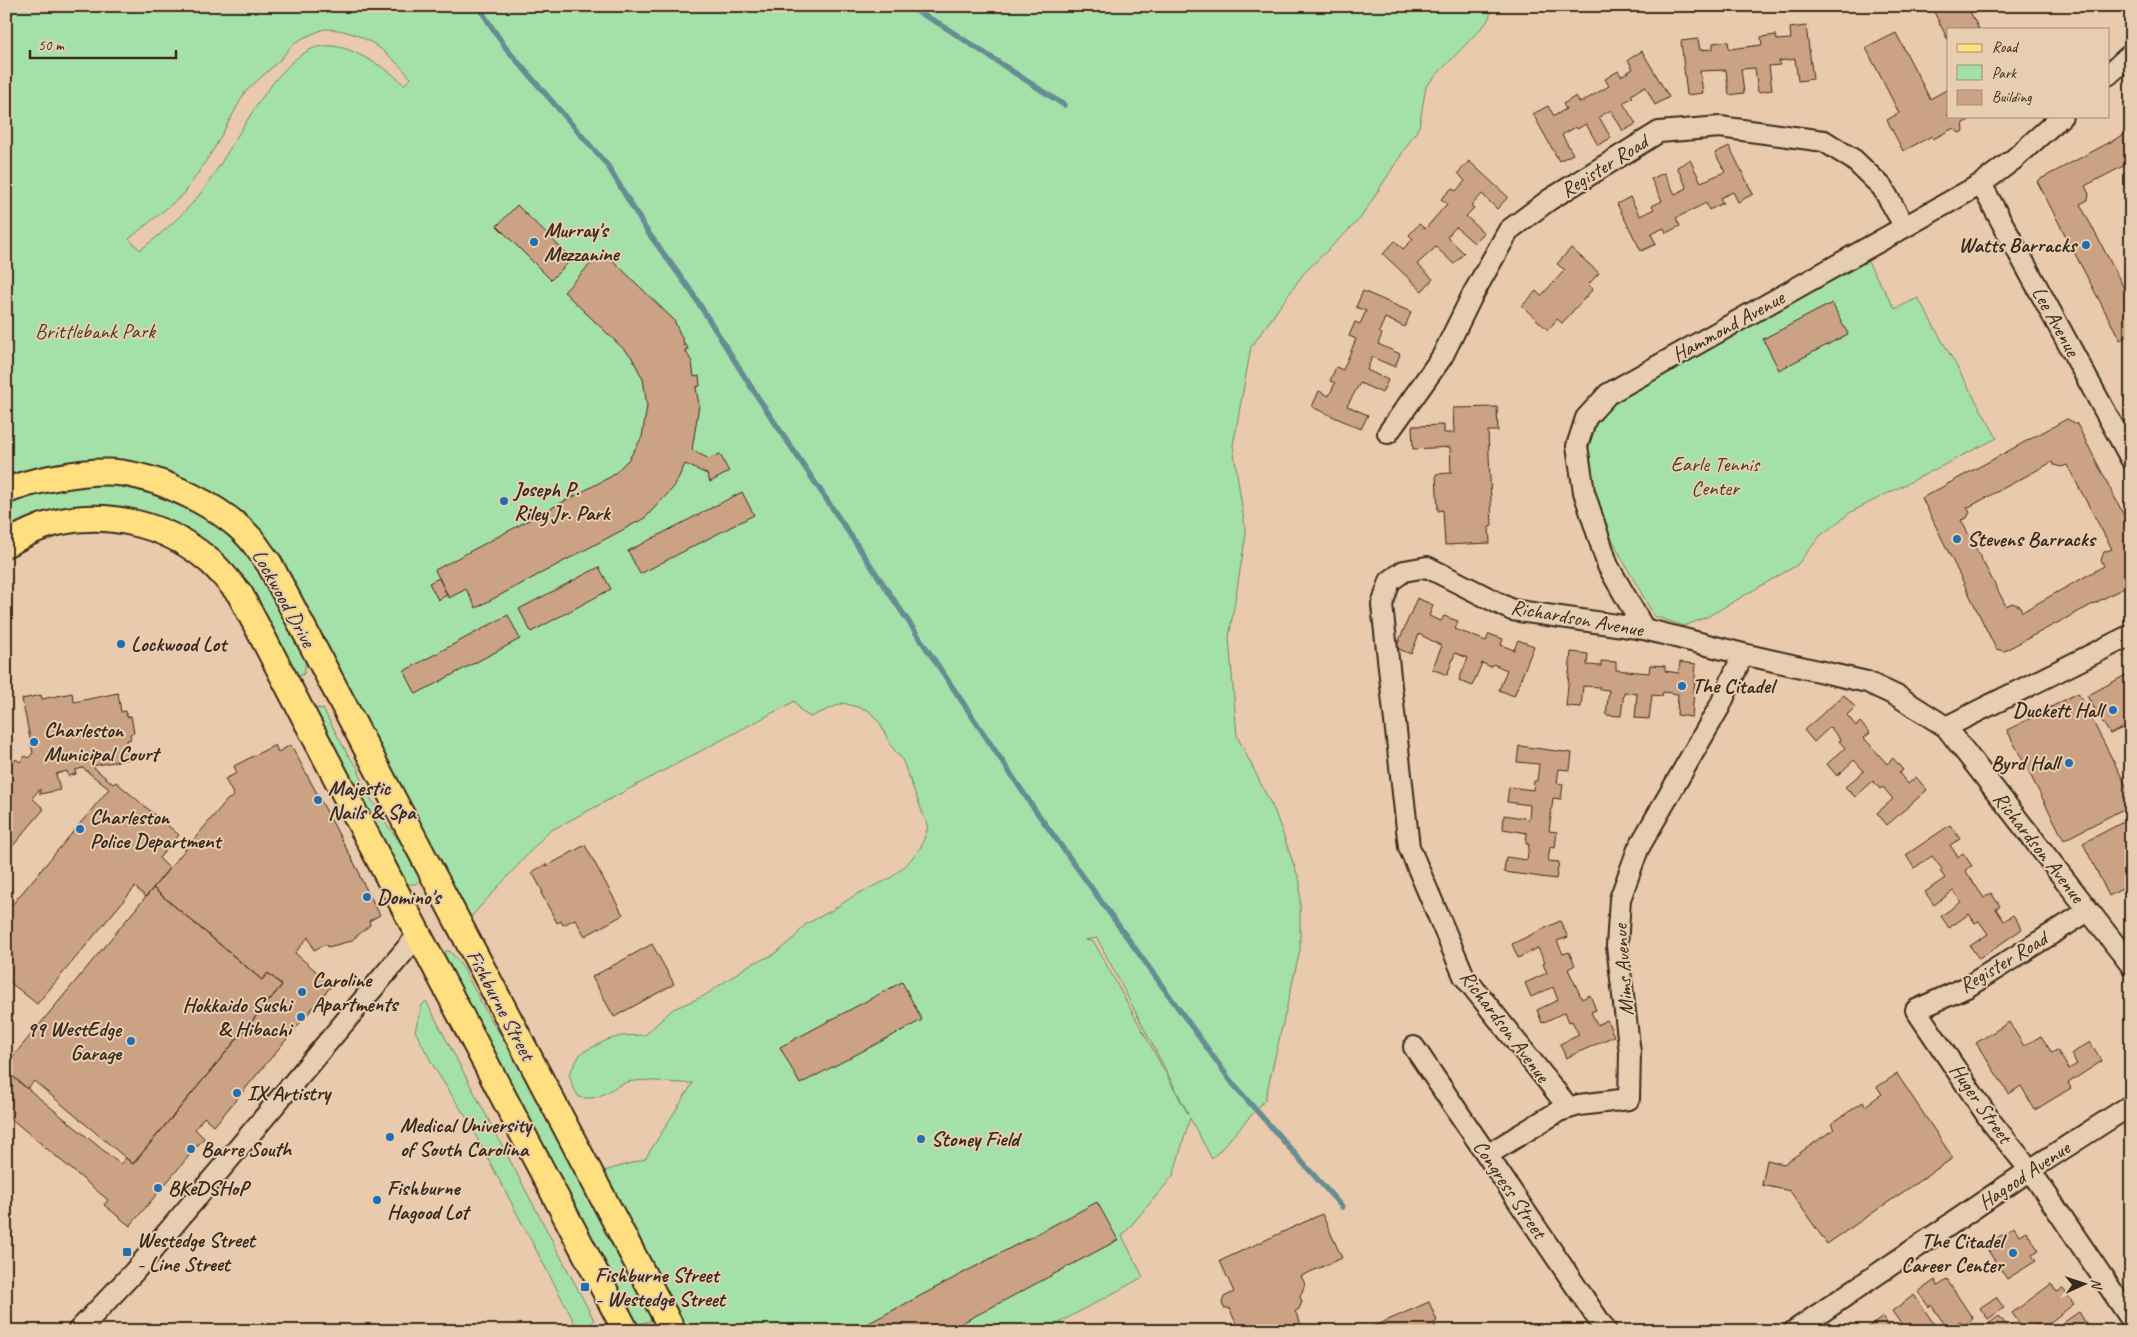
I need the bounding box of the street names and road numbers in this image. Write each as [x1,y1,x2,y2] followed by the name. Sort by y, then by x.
[1556,127,1656,203] street label: Register Road
[2026,281,2086,362] street label: Lee Avenue
[1667,284,1790,367] street label: Hammond Avenue
[246,545,322,653] street label: Lockwood Drive
[1509,594,1646,643] street label: Richardson Avenue
[1988,786,2091,909] street label: Richardson Avenue
[1607,921,1639,1017] street label: Mims Avenue
[1954,924,2055,998] street label: Register Road
[461,945,542,1067] street label: Fishburne Street
[1454,965,1556,1088] street label: Richardson Avenue
[1944,1058,2019,1150] street label: Huger Street
[1973,1134,2076,1215] street label: Hagood Avenue
[1468,1135,1554,1245] street label: Congress Street

